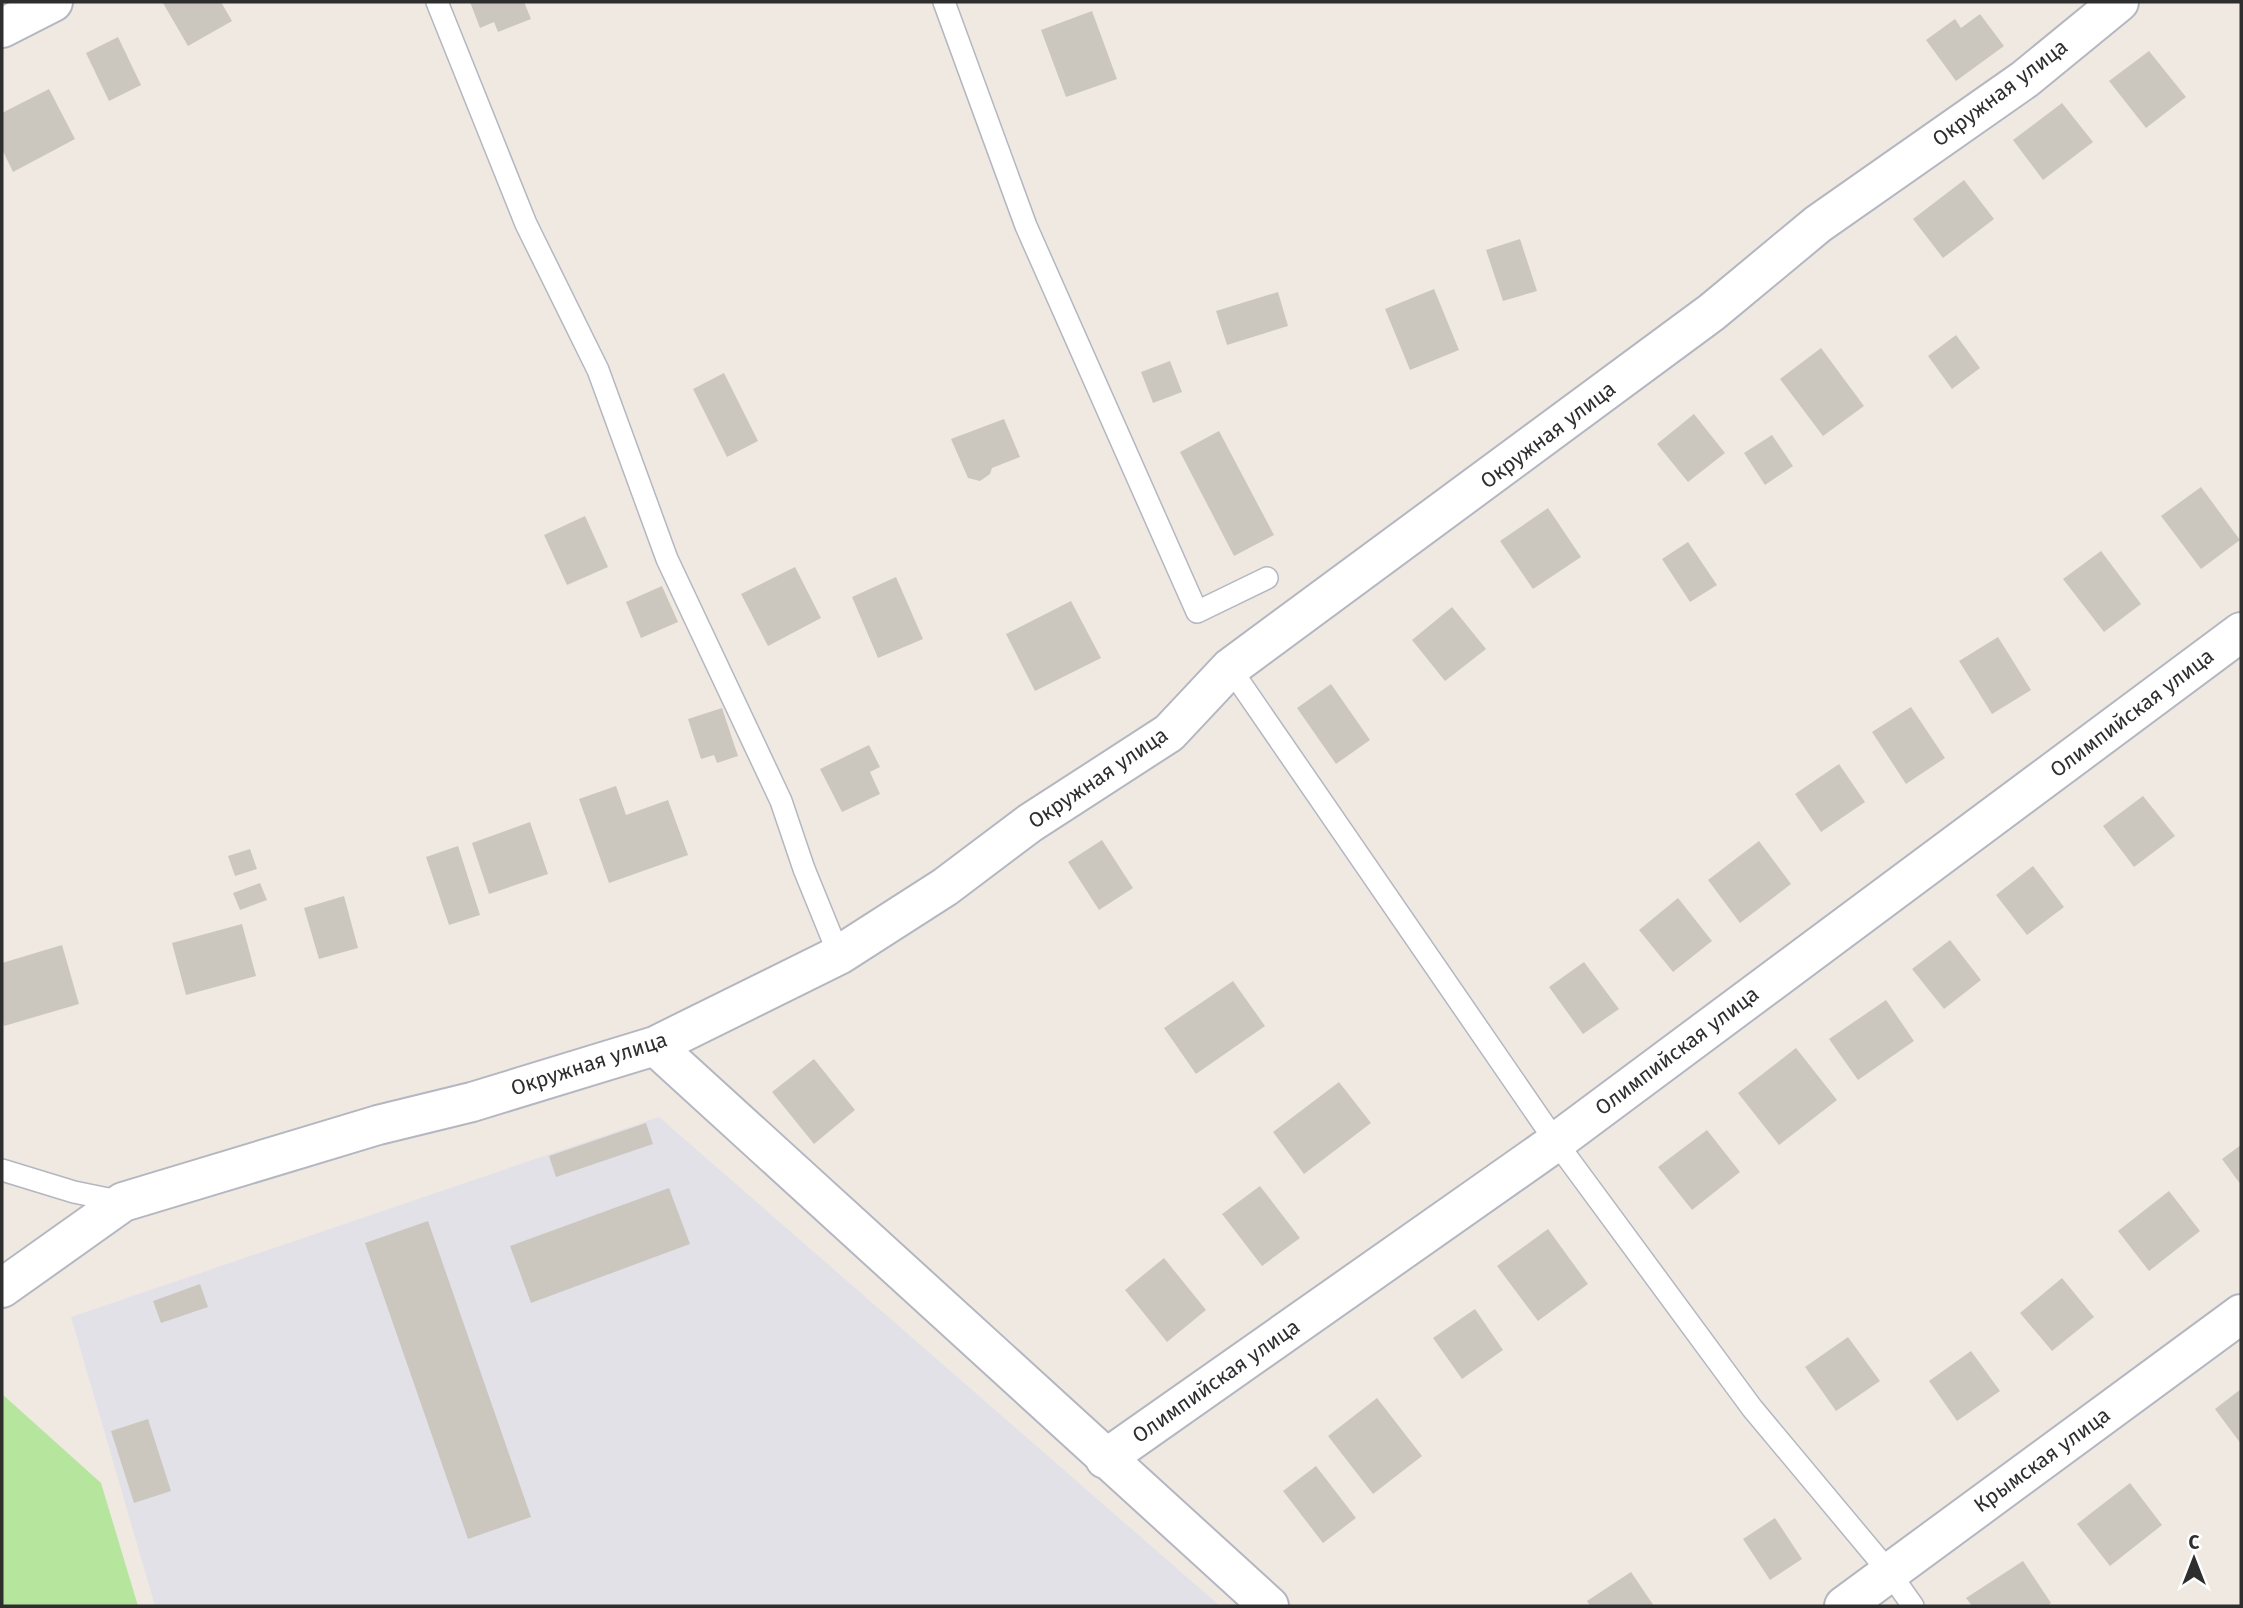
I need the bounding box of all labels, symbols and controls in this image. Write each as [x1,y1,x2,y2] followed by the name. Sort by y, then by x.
[1927,34,2073,152] street label: Окружная улица
[1475,376,1621,494] street label: Окружная улица
[2045,643,2219,783] street label: Олимпийская улица
[1023,722,1173,834] street label: Окружная улица
[1590,981,1764,1121] street label: Олимпийская улица
[508,1026,670,1102] street label: Окружная улица
[1127,1313,1305,1449] street label: Олимпийская улица
[1969,1402,2115,1518] street label: Крымская улица
[2159,1524,2229,1594] north arrow
[2189,1531,2200,1554] text: С

